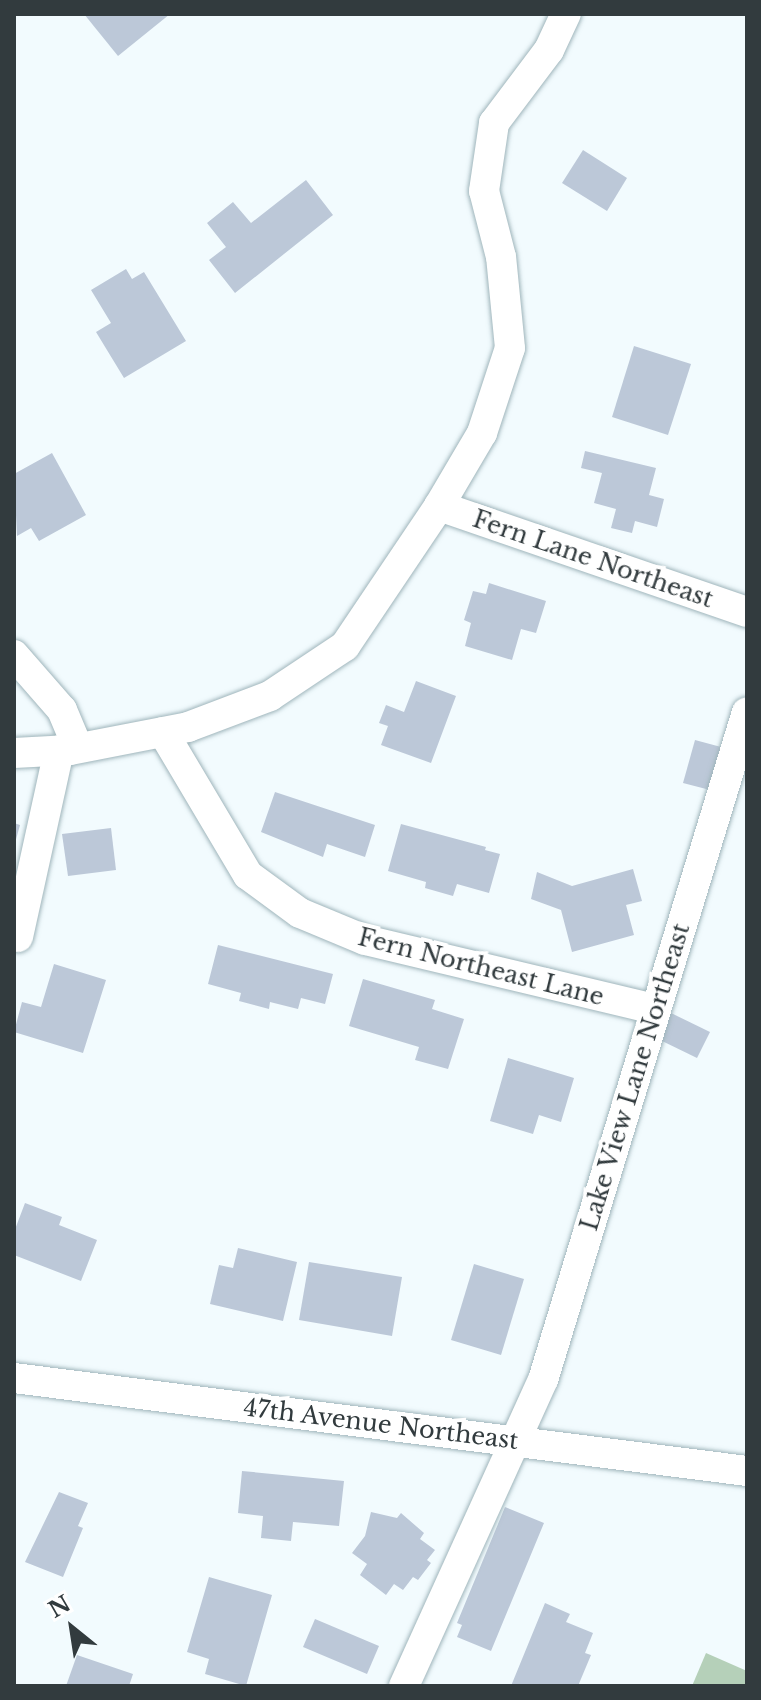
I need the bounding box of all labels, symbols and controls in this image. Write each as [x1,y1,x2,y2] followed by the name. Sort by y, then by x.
[469,504,717,614] street label: Fern Lane Northeast
[574,919,696,1235] street label: Lake View Lane Northeast
[355,923,607,1011] street label: Fern Northeast Lane
[242,1393,520,1455] street label: 47th Avenue Northeast
[32,1588,112,1668] north arrow
[44,1590,75,1624] text: N

